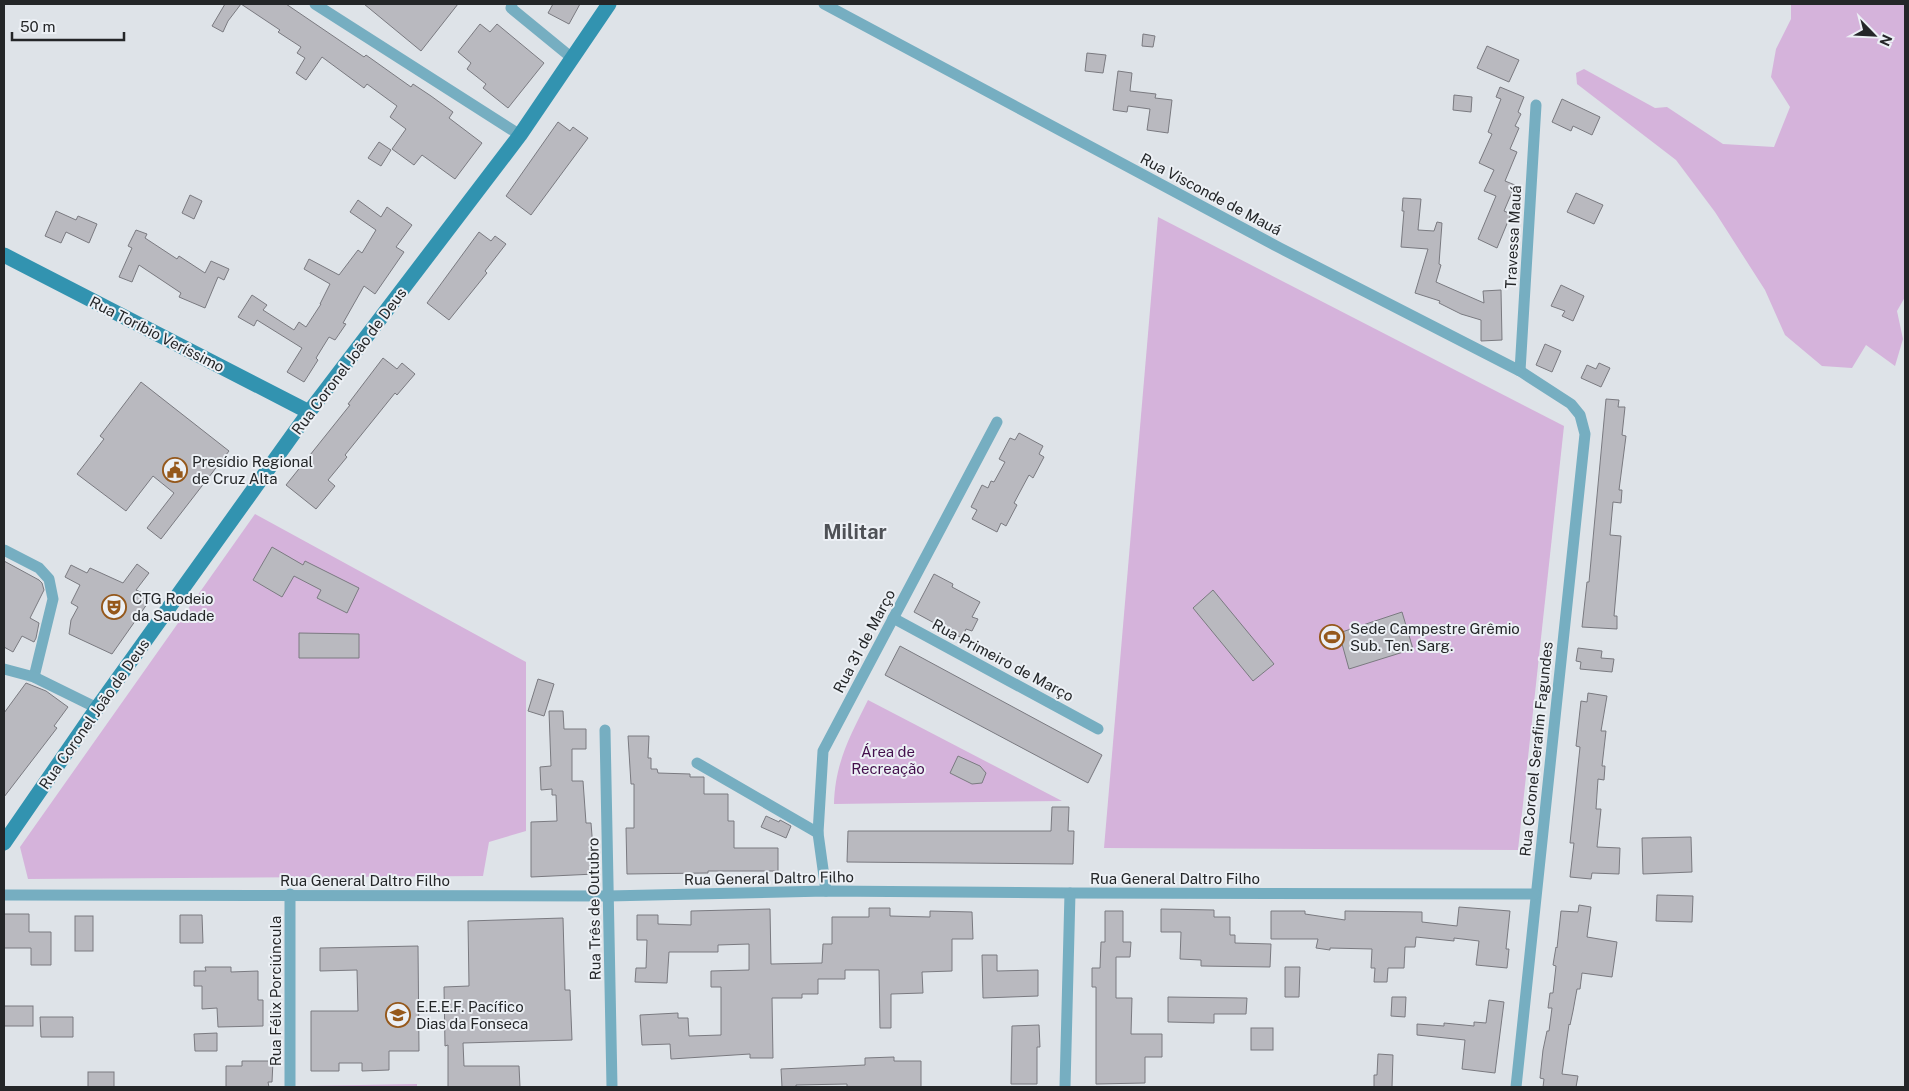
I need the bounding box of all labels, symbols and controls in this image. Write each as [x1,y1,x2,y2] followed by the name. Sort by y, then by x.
[12,10,125,42] scale bar
[1849,10,1899,60] north arrow
[20,18,55,35] text: 50 m
[1876,32,1895,49] text: N
[1138,150,1284,238] street label: Rua Visconde de Mauá
[1502,185,1524,289] street label: Travessa Mauá
[288,284,410,438] street label: Rua Coronel João de Deus
[87,293,227,375] street label: Rua Toríbio Veríssimo
[192,453,313,487] place label: Presídio Regional de Cruz Alta
[162,457,188,483] public building icon: Presídio Regional de Cruz Alta
[823,520,887,544] district label: Militar
[830,586,898,696] street label: Rua 31 de Março
[132,590,215,624] place label: CTG Rodeio da Saudade
[101,594,127,620] theatre icon: CTG Rodeio da Saudade
[929,615,1077,705] street label: Rua Primeiro de Março
[1350,620,1520,654] place label: Sede Campestre Grêmio Sub. Ten. Sarg.
[1319,624,1345,650] sports icon: Sede Campestre Grêmio Sub. Ten. Sarg.
[36,636,152,792] street label: Rua Coronel João de Deus
[1516,641,1556,857] street label: Rua Coronel Serafim Fagundes
[851,743,925,777] park label: Área de Recreação
[584,838,604,980] street label: Rua Três de Outubro
[684,868,854,888] street label: Rua General Daltro Filho
[1090,870,1260,887] street label: Rua General Daltro Filho
[280,872,450,889] street label: Rua General Daltro Filho
[267,916,284,1066] street label: Rua Félix Porciúncula
[416,998,528,1032] place label: E.E.E.F. Pacífico Dias da Fonseca
[385,1002,411,1028] school or university icon: E.E.E.F. Pacífico Dias da Fonseca

